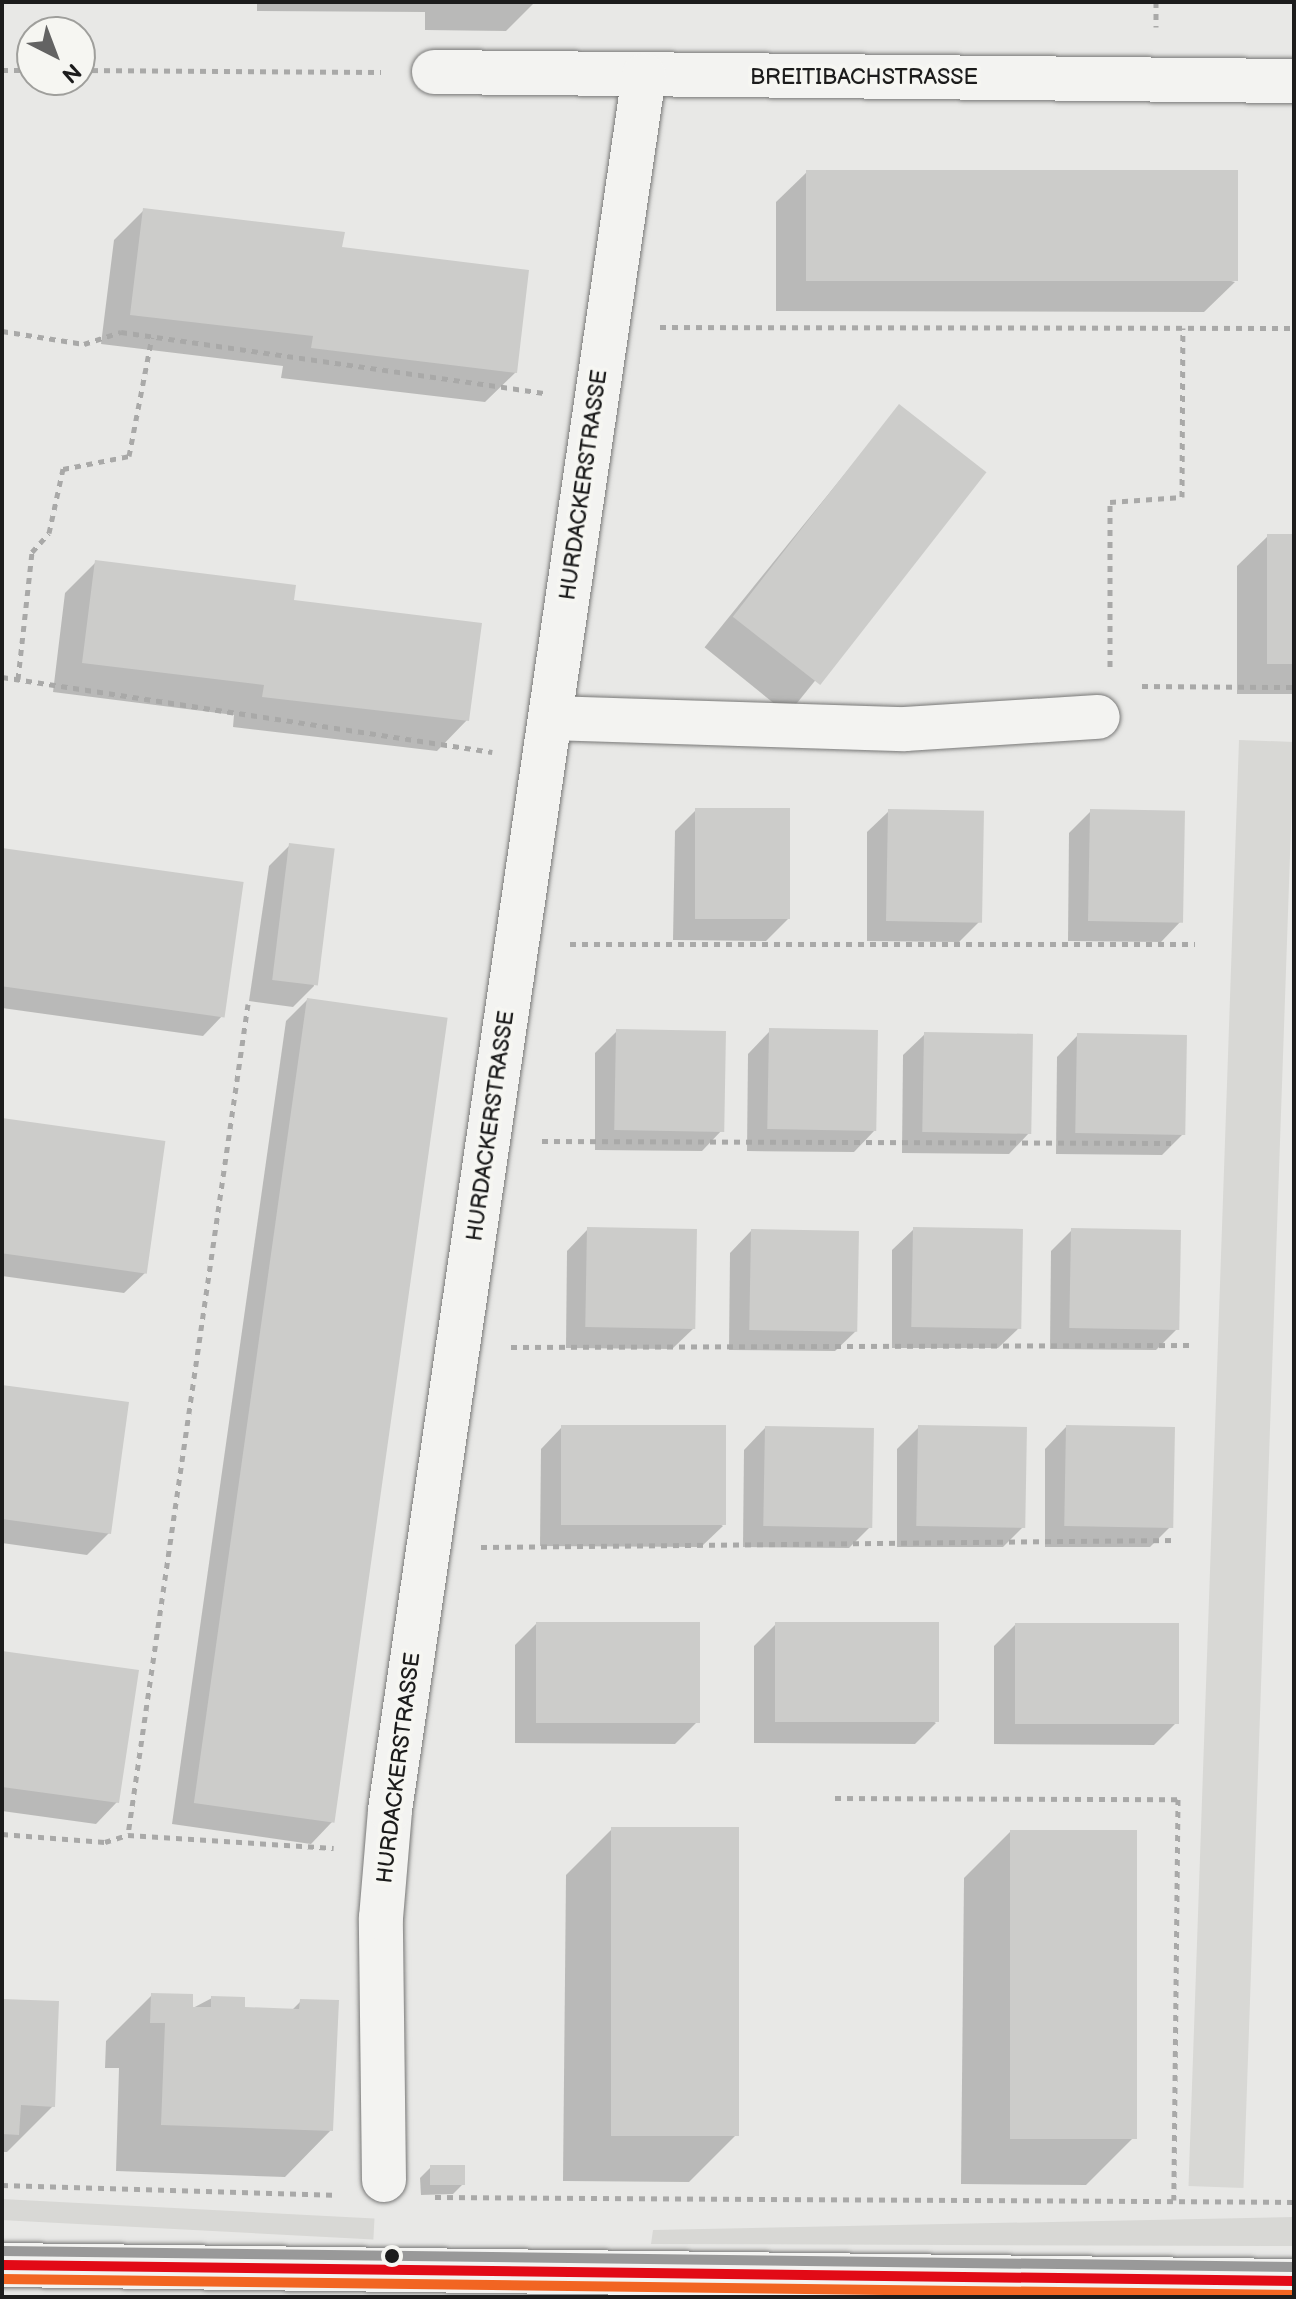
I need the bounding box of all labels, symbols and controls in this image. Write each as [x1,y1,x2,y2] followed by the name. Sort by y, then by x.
[16,16,96,96] north arrow
[56,57,86,88] text: N
[750,65,978,91] street label: BREITIBACHSTRASSE
[555,368,613,602] street label: HURDACKERSTRASSE
[462,1009,520,1243] street label: HURDACKERSTRASSE
[372,1651,426,1885] street label: HURDACKERSTRASSE
[384,2248,400,2264] unlabelled marker

